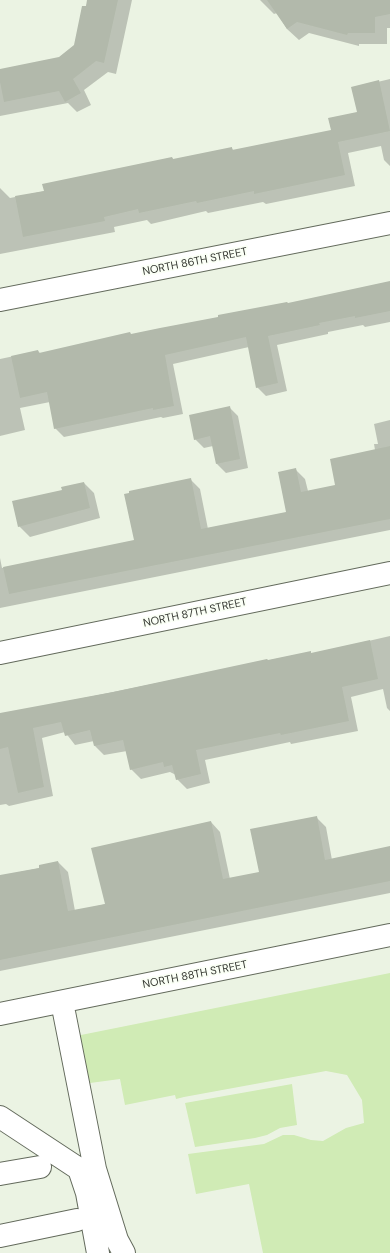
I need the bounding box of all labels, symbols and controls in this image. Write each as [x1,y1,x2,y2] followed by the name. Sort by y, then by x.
[141,245,249,279] street label: NORTH 86TH STREET
[142,596,248,630] street label: NORTH 87TH STREET
[142,958,248,992] street label: NORTH 88TH STREET

